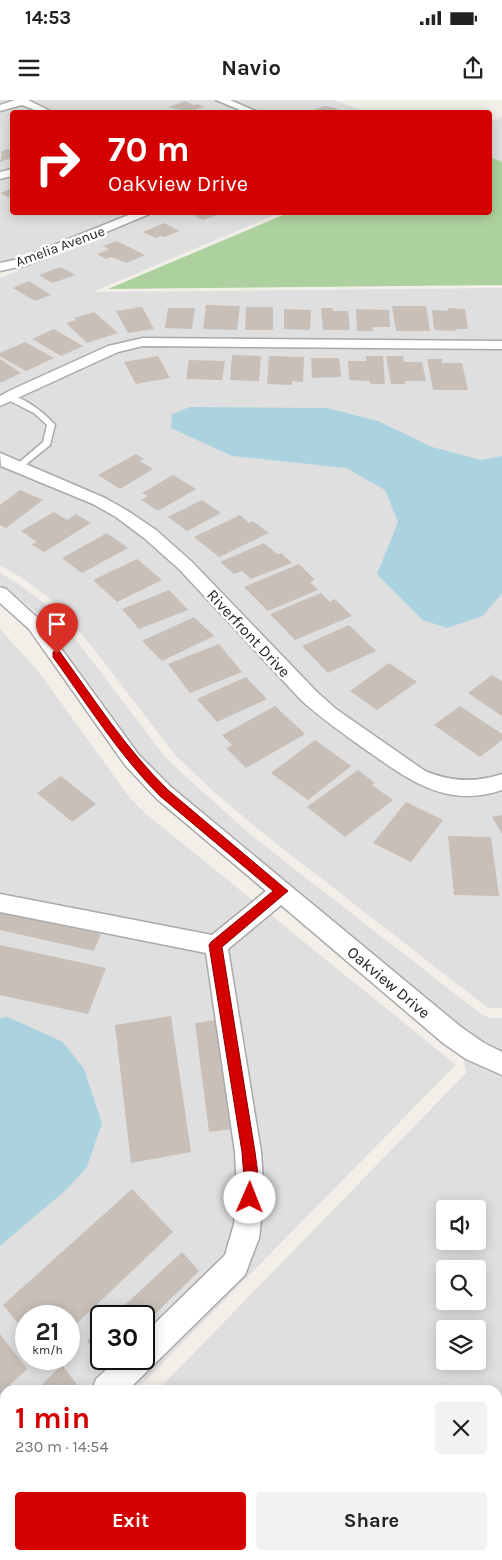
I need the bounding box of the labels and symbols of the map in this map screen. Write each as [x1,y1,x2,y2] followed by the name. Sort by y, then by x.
[13,222,107,270] street label: Amelia Avenue
[203,585,294,681] street label: Riverfront Drive
[36,603,78,654] pin
[344,942,434,1022] street label: Oakview Drive
[223,1171,275,1223] position arrow
[90,1305,155,1370] speed limit sign: 30

